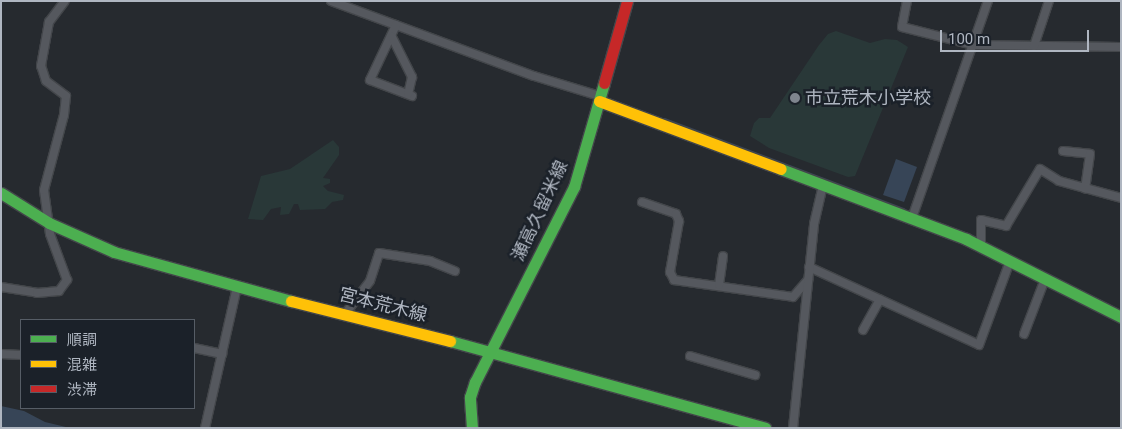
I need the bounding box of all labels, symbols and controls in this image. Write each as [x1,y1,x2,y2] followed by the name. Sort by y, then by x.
[942,20,1091,52] scale bar
[948,30,990,48] text: 100 m
[805,87,931,109] place label: 市立荒木小学校
[789,92,801,104] marker: 市立荒木小学校
[507,157,573,265] street label: 瀬高久留米線
[337,284,429,326] street label: 宮本荒木線
[20,319,195,409] legend
[67,331,97,349] text: 順調
[67,356,97,374] text: 混雑
[67,381,97,399] text: 渋滞

